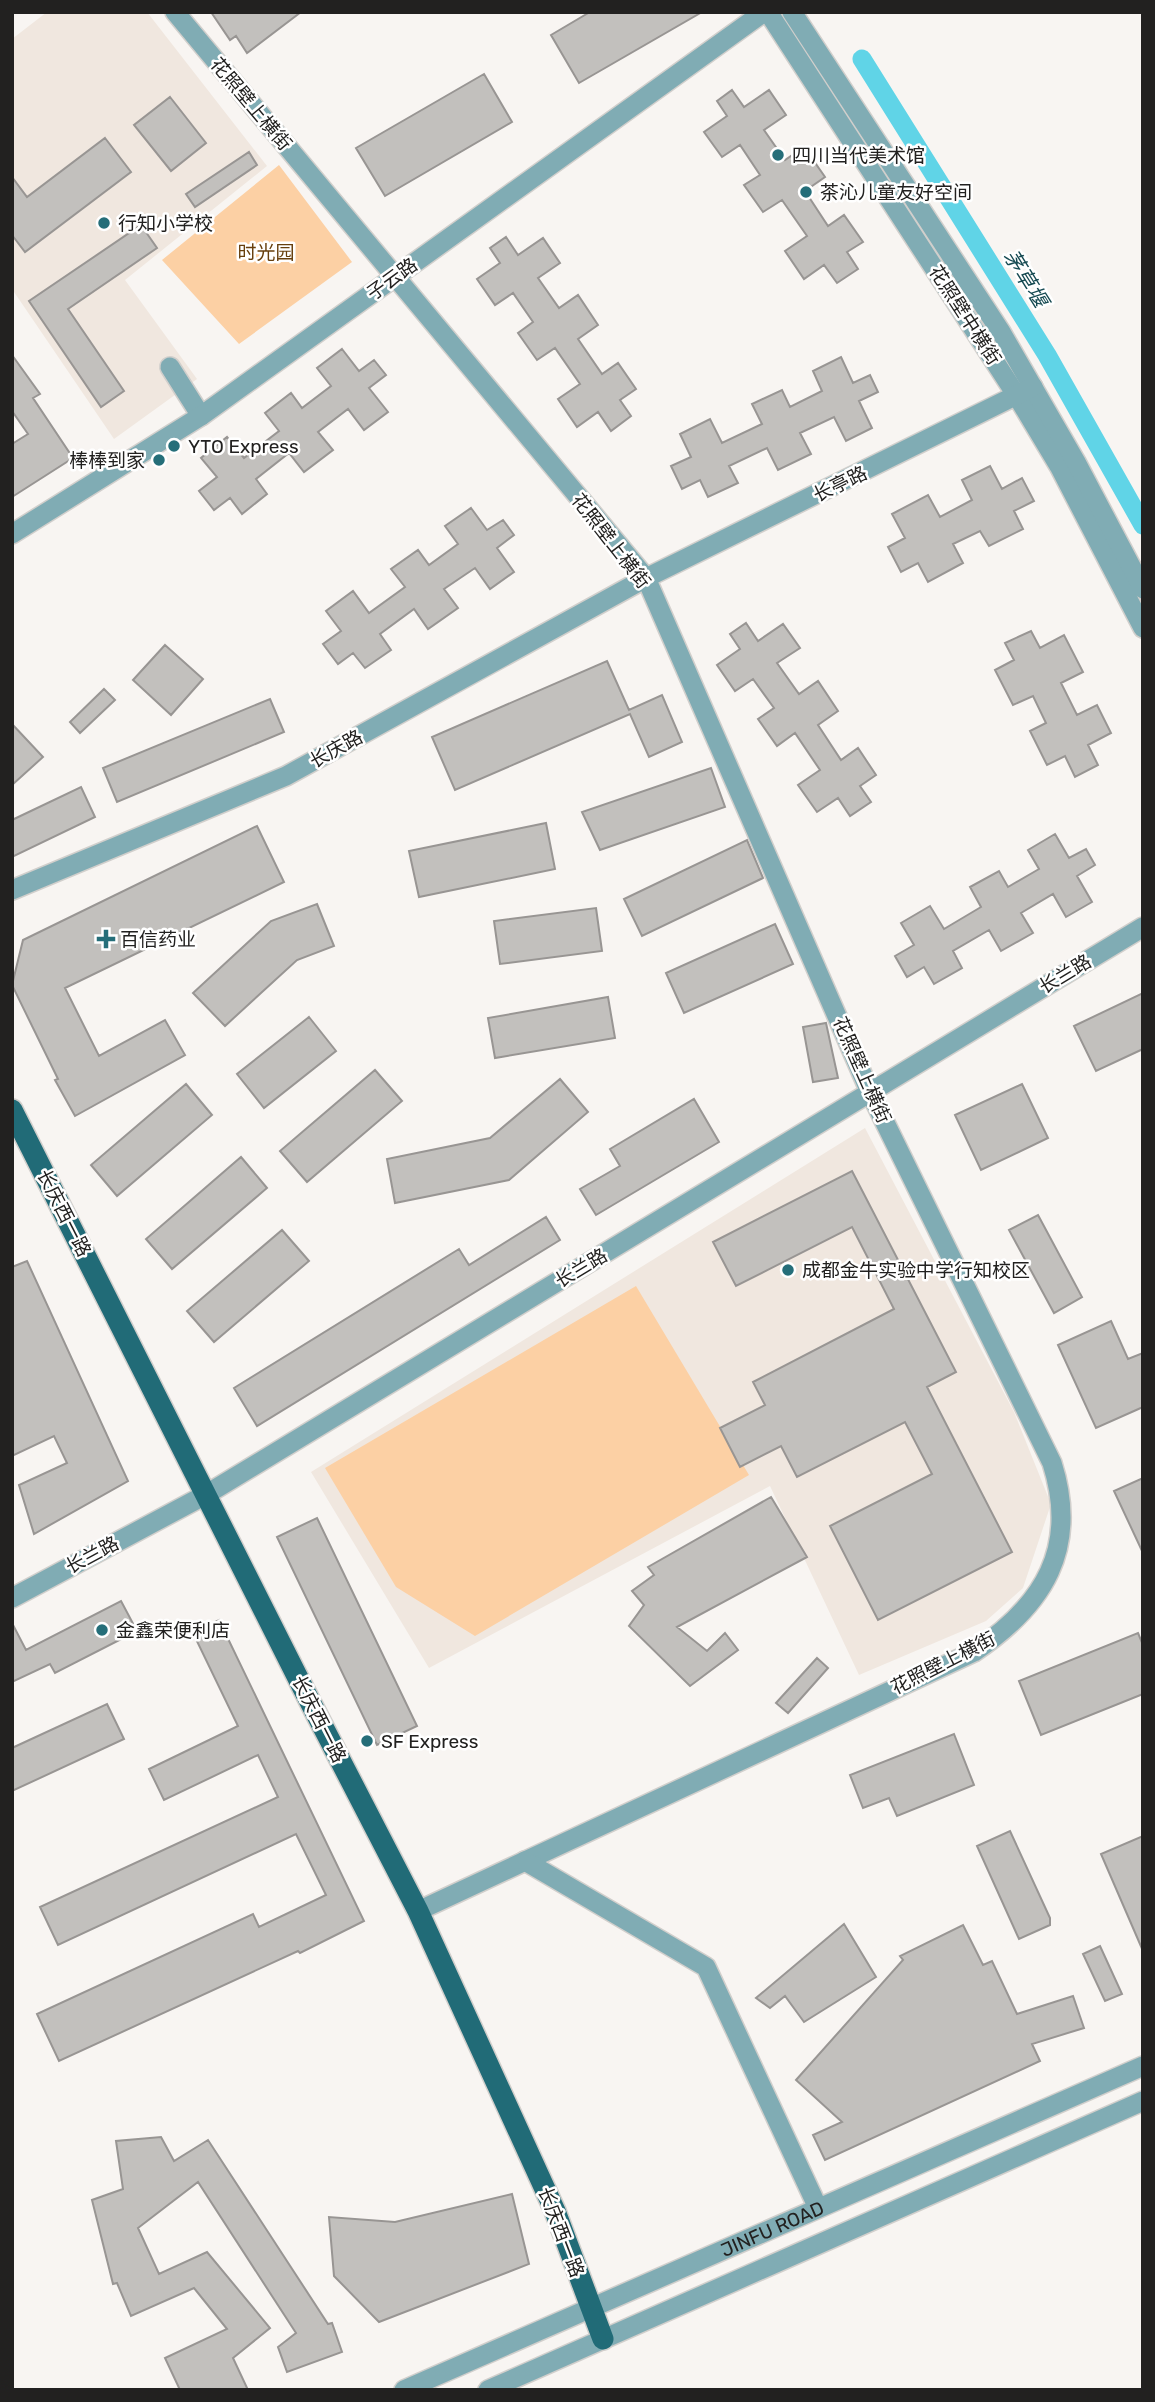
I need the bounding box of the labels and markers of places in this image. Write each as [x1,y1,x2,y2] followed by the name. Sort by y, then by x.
[792,144,925,167] place label: 四川当代美术馆
[770,147,786,163] marker: 四川当代美术馆
[820,181,972,204] place label: 茶沁儿童友好空间
[798,184,814,200] marker: 茶沁儿童友好空间
[118,212,213,235] place label: 行知小学校
[96,215,112,231] marker: 行知小学校
[188,435,299,458] place label: YTO Express
[166,438,182,454] marker: YTO Express
[69,449,145,472] place label: 棒棒到家
[151,452,167,468] marker: 棒棒到家
[120,928,196,951] place label: 百信药业
[98,931,114,947] marker: 百信药业
[802,1259,1030,1282] place label: 成都金牛实验中学行知校区
[780,1262,796,1278] marker: 成都金牛实验中学行知校区
[116,1619,230,1642] place label: 金鑫荣便利店
[94,1622,110,1638] marker: 金鑫荣便利店
[381,1730,478,1753] place label: SF Express
[359,1733,375,1749] marker: SF Express

